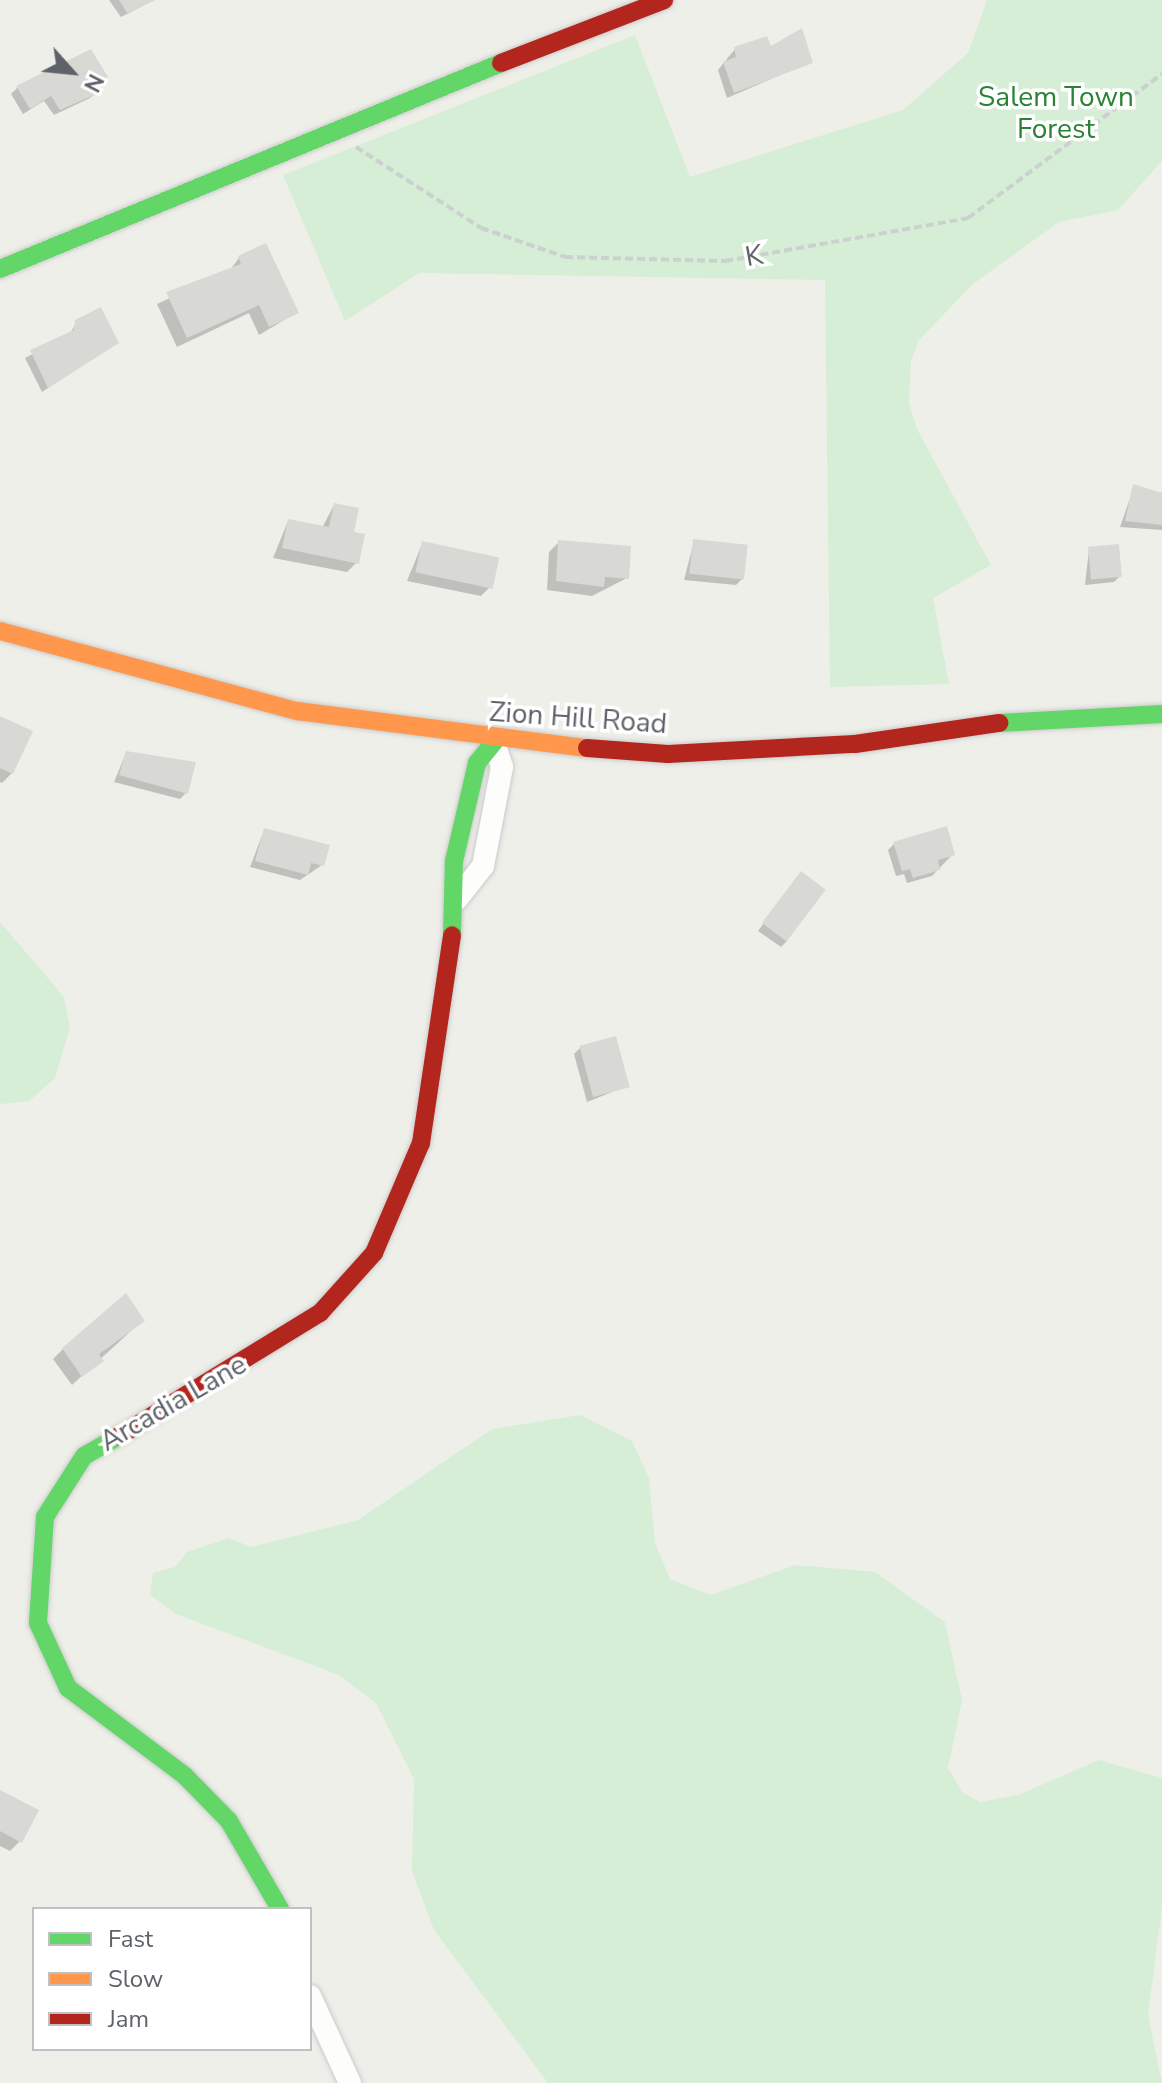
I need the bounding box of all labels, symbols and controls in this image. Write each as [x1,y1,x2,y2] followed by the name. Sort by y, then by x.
[32,32,112,112] north arrow
[76,69,110,97] text: N
[978,80,1134,146] park label: Salem Town Forest
[742,238,766,274] street label: K
[488,695,668,741] street label: Zion Hill Road
[94,1348,252,1458] street label: Arcadia Lane
[32,1907,312,2051] legend
[108,1923,153,1955] text: Fast
[108,1963,163,1995] text: Slow
[108,2003,149,2035] text: Jam

